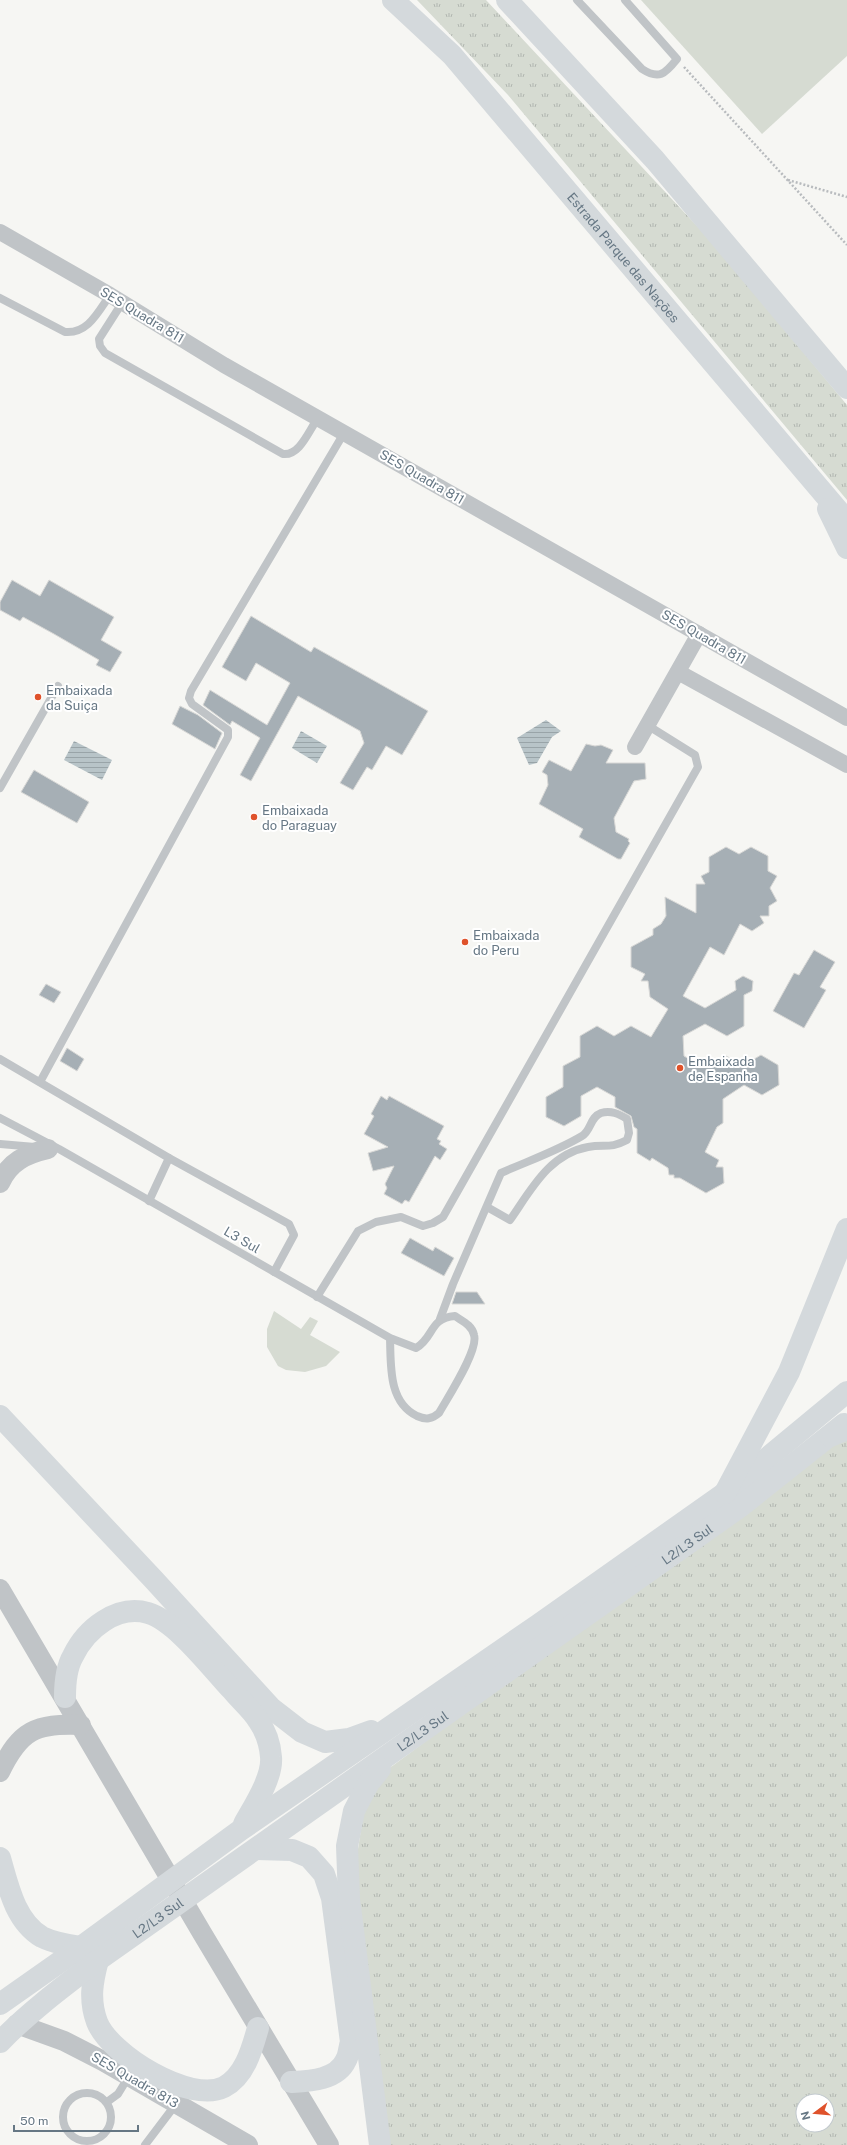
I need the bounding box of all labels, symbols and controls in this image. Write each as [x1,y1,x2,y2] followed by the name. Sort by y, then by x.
[564,189,683,325] street label: Estrada Parque das Nações
[97,284,187,346] street label: SES Quadra 811
[377,447,467,507] street label: SES Quadra 811
[659,607,749,667] street label: SES Quadra 811
[46,683,112,713] place label: Embaixada da Suiça
[33,692,43,702] marker: Embaixada da Suiça
[262,803,337,833] place label: Embaixada do Paraguay
[249,812,259,822] marker: Embaixada do Paraguay
[473,928,539,958] place label: Embaixada do Peru
[460,937,470,947] marker: Embaixada do Peru
[688,1054,758,1084] place label: Embaixada de Espanha
[675,1063,685,1073] marker: Embaixada de Espanha
[221,1224,263,1256] street label: L3 Sul
[659,1521,716,1567] street label: L2/L3 Sul
[394,1708,451,1754] street label: L2/L3 Sul
[129,1895,186,1941] street label: L2/L3 Sul
[89,2049,181,2111] street label: SES Quadra 813
[795,2093,835,2133] north arrow
[14,2107,138,2133] scale bar
[798,2110,812,2122] text: N
[20,2114,48,2128] text: 50 m

